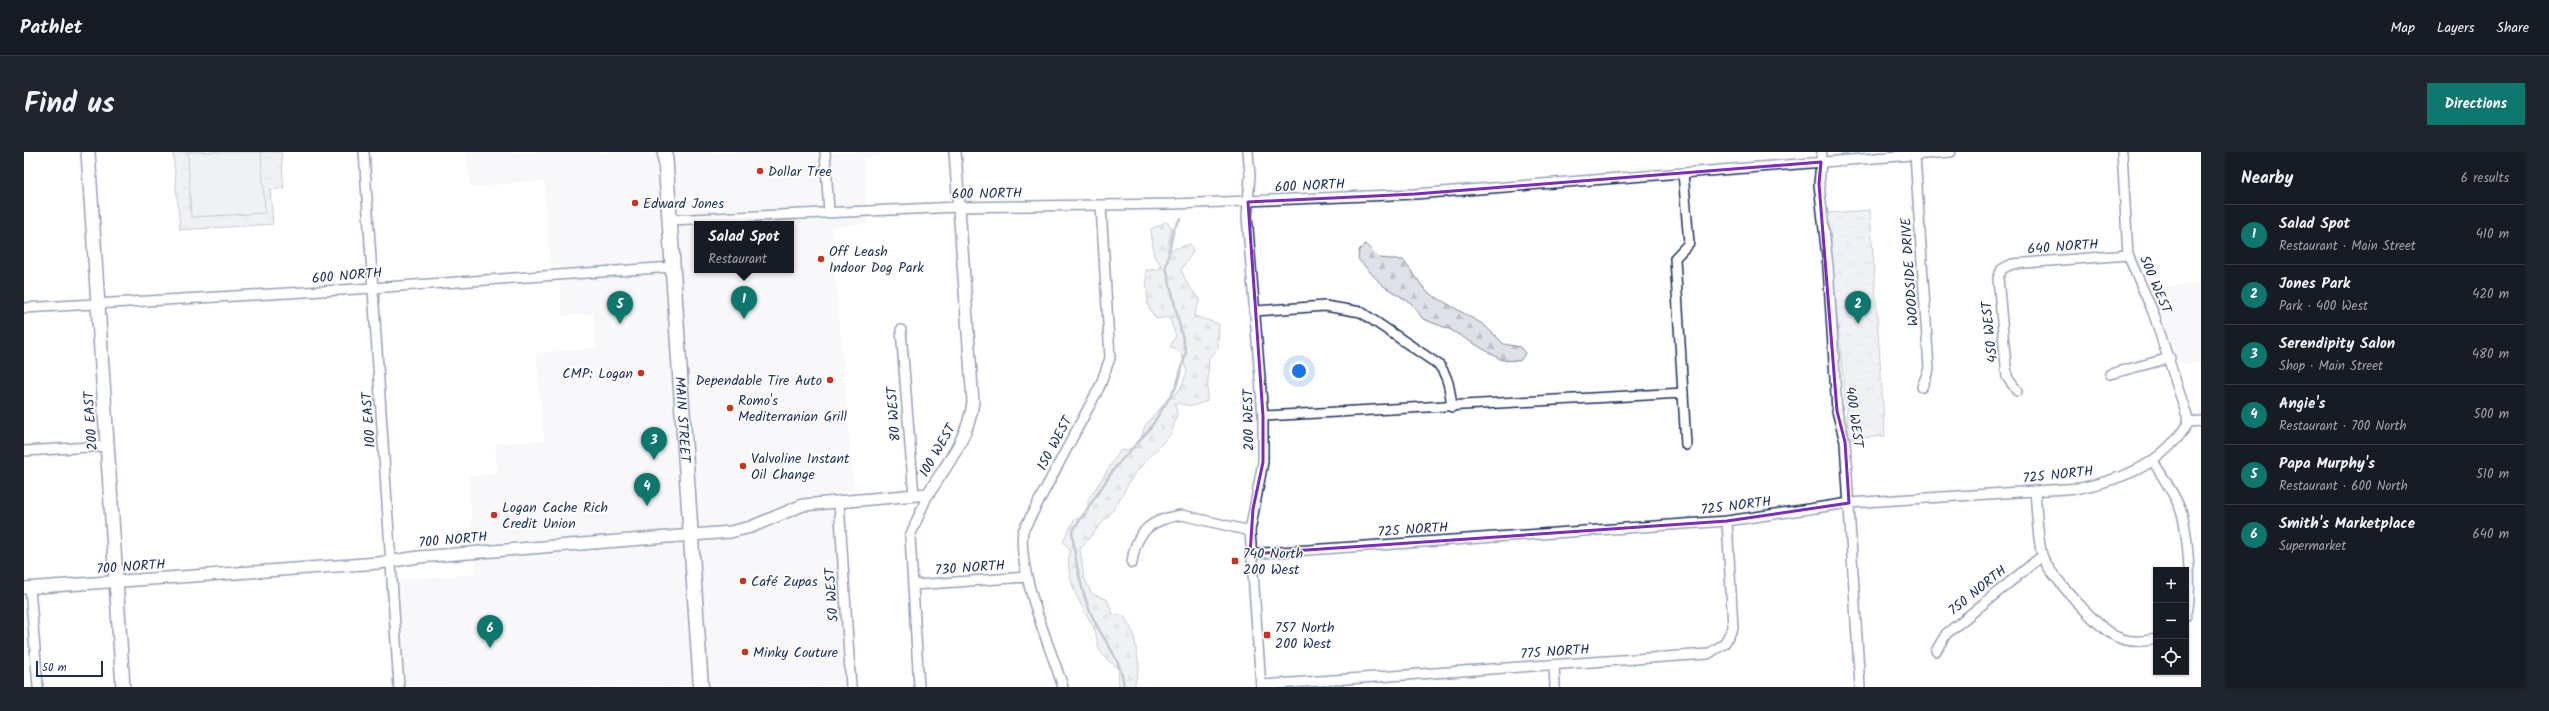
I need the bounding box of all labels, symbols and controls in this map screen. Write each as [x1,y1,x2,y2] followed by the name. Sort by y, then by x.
[20,13,82,43] text: Pathlet
[2391,17,2415,39] text: Map
[2437,17,2475,39] text: Layers
[2497,17,2529,39] text: Share
[24,82,115,127] text: Find us
[2427,83,2525,125] button: Directions
[768,161,832,183] place label: Dollar Tree
[2241,165,2293,192] text: Nearby
[755,166,765,176] marker: Dollar Tree
[2461,168,2509,189] text: 6 results
[1274,173,1346,199] street label: 600 NORTH
[952,182,1022,206] street label: 600 NORTH
[643,193,724,215] place label: Edward Jones
[630,198,640,208] marker: Edward Jones
[2279,212,2350,236] text: Salad Spot
[1895,216,1925,327] street label: WOODSIDE DRIVE
[694,221,794,273] popup
[2252,224,2256,245] text: 1
[2476,224,2509,245] text: 410 m
[708,225,780,249] text: Salad Spot
[2027,234,2099,260] street label: 640 NORTH
[2279,236,2416,257] text: Restaurant · Main Street
[829,241,924,279] place label: Off Leash Indoor Dog Park
[708,249,767,270] text: Restaurant
[2133,252,2178,318] street label: 500 WEST
[816,254,826,264] marker: Off Leash Indoor Dog Park
[311,262,383,290] street label: 600 NORTH
[2279,272,2350,296] text: Jones Park
[2250,284,2258,305] text: 2
[2472,284,2509,305] text: 420 m
[731,286,757,319] pin: 1
[607,291,633,324] pin: 5
[1845,291,1871,324] pin: 2
[2279,296,2368,317] text: Park · 400 West
[1976,298,2004,364] street label: 450 WEST
[2279,332,2395,356] text: Serendipity Salon
[2250,344,2258,365] text: 3
[2472,344,2509,365] text: 480 m
[2279,356,2383,377] text: Shop · Main Street
[1289,361,1309,381] your location
[562,363,633,385] place label: CMP: Logan
[636,368,646,378] marker: CMP: Logan
[696,370,822,392] place label: Dependable Tire Auto
[825,375,835,385] marker: Dependable Tire Auto
[668,376,696,465] street label: MAIN STREET
[881,384,907,442] street label: 80 WEST
[1839,385,1869,451] street label: 400 WEST
[1237,387,1261,451] street label: 200 WEST
[78,389,104,451] street label: 200 EAST
[356,390,382,448] street label: 100 EAST
[738,390,848,428] place label: Romo's Mediterranian Grill
[2279,392,2326,416] text: Angie's
[725,403,735,413] marker: Romo's Mediterranian Grill
[2250,404,2258,425] text: 4
[2473,404,2509,425] text: 500 m
[1031,411,1079,475] street label: 150 WEST
[2279,416,2406,437] text: Restaurant · 700 North
[914,419,963,481] street label: 100 WEST
[641,427,667,460] pin: 3
[751,448,850,486] place label: Valvoline Instant Oil Change
[2279,452,2375,476] text: Papa Murphy's
[2022,460,2094,490] street label: 725 NORTH
[738,461,748,471] marker: Valvoline Instant Oil Change
[2251,464,2257,485] text: 5
[2476,464,2509,485] text: 510 m
[634,473,660,506] pin: 4
[2279,476,2408,497] text: Restaurant · 600 North
[1700,491,1773,521] street label: 725 NORTH
[502,497,608,535] place label: Logan Cache Rich Credit Union
[489,510,499,520] marker: Logan Cache Rich Credit Union
[2279,512,2415,536] text: Smith's Marketplace
[1377,517,1449,543] street label: 725 NORTH
[2250,524,2258,545] text: 6
[2473,524,2509,545] text: 640 m
[418,526,489,554] street label: 700 NORTH
[2279,536,2346,557] text: Supermarket
[1243,543,1303,581] place label: 740 North 200 West
[96,554,166,580] street label: 700 NORTH
[934,555,1006,581] street label: 730 NORTH
[1230,556,1240,566] marker: 740 North 200 West
[1944,560,2012,621] street label: 750 NORTH
[819,566,845,623] street label: 50 WEST
[2153,567,2189,675] map controls
[2153,567,2189,603] button: +
[751,571,818,593] place label: Café Zupas
[738,576,748,586] marker: Café Zupas
[2153,603,2189,639] button: −
[477,615,503,648] pin: 6
[1275,617,1334,655] place label: 757 North 200 West
[1262,630,1272,640] marker: 757 North 200 West
[1520,639,1590,665] street label: 775 NORTH
[2153,639,2189,675] button: locate
[753,642,839,664] place label: Minky Couture
[740,647,750,657] marker: Minky Couture
[36,659,103,678] scale bar
[42,659,67,677] text: 50 m

